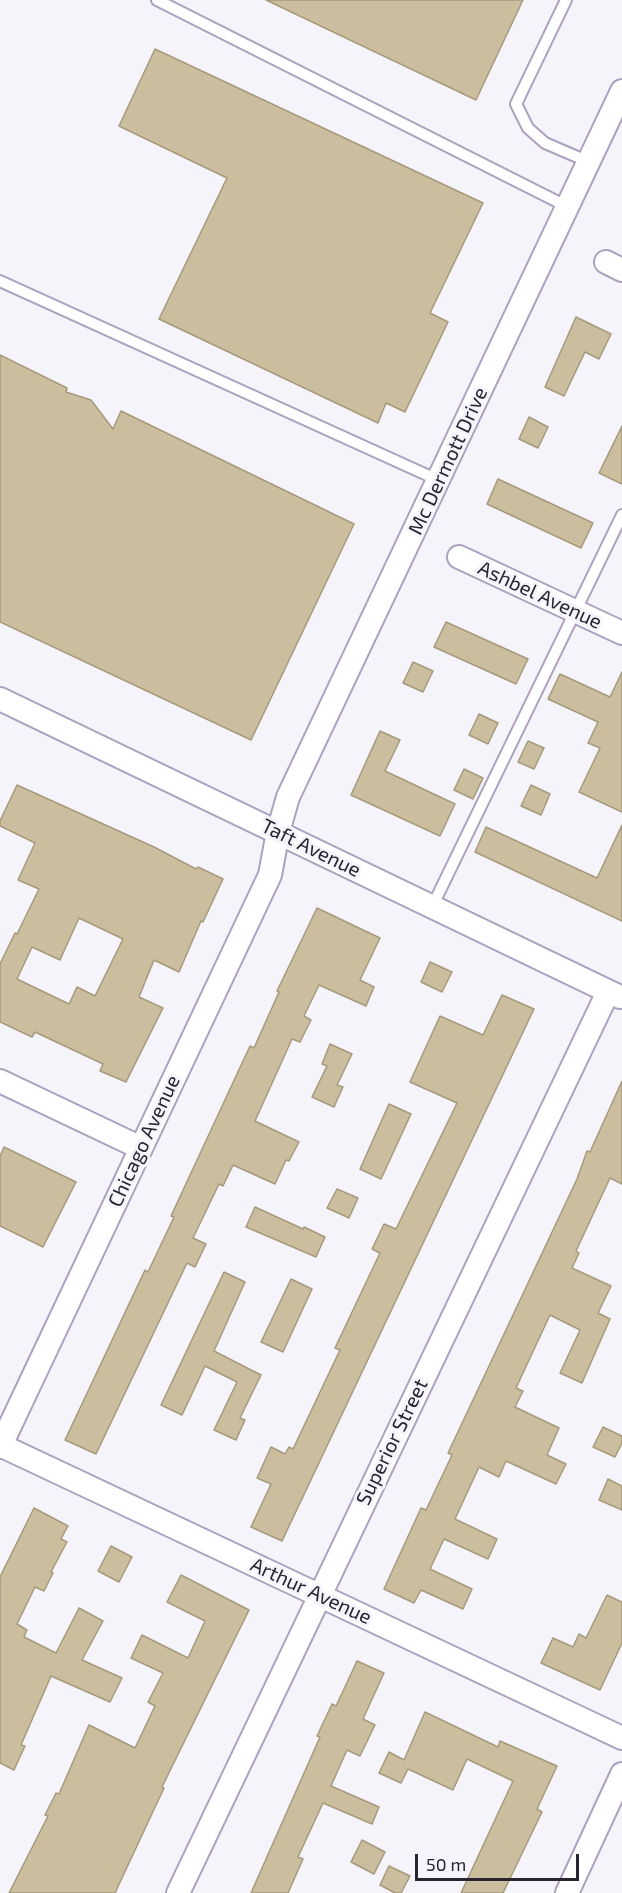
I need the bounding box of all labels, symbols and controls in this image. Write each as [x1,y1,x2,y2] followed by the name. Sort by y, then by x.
[403,383,493,539] street label: Mc Dermott Drive
[474,556,606,634] street label: Ashbel Avenue
[257,814,365,882] street label: Taft Avenue
[103,1071,185,1211] street label: Chicago Avenue
[351,1375,433,1509] street label: Superior Street
[247,1553,375,1629] street label: Arthur Avenue
[418,1842,582,1880] scale bar
[426,1853,466,1875] text: 50 m

